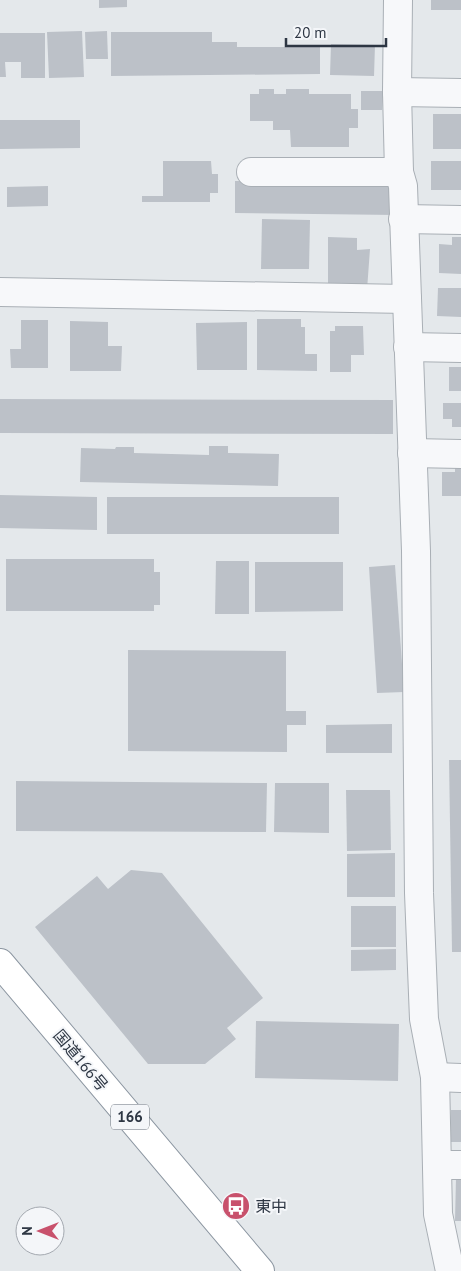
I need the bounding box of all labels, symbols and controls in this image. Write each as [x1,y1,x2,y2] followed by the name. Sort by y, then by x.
[286,15,386,47] scale bar
[294,23,327,42] text: 20 m
[50,1025,112,1095] street label: 国道166号
[111,1104,149,1130] road number: 166
[221,1191,251,1221] bus stop icon: 東中
[255,1196,287,1216] place label: 東中
[15,1206,65,1256] north arrow
[18,1226,36,1236] text: N

